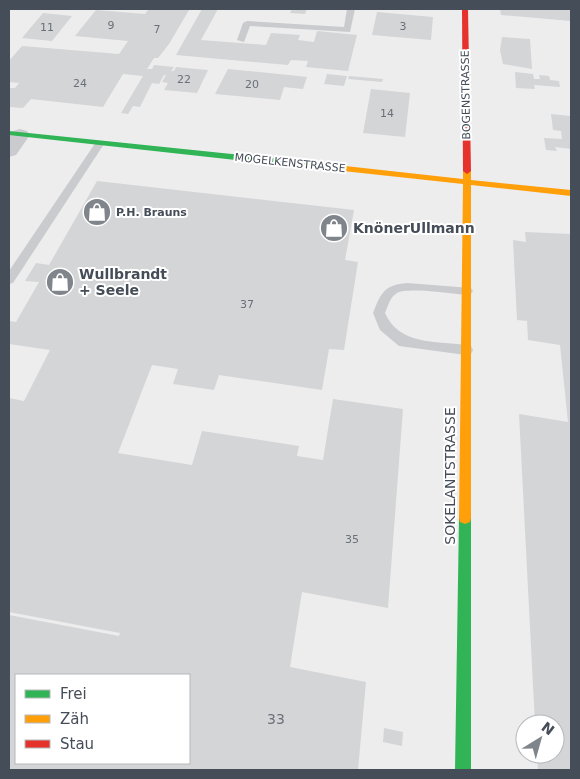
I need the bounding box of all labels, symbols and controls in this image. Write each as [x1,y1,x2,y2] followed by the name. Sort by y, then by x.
[108,19,115,32] house number: 9
[400,20,407,33] house number: 3
[40,21,54,34] house number: 11
[154,23,161,36] house number: 7
[459,50,473,140] street label: BOGENSTRASSE
[177,73,191,86] house number: 22
[73,77,87,90] house number: 24
[245,78,259,91] house number: 20
[380,107,394,120] house number: 14
[234,151,346,175] street label: MOGELKENSTRASSE
[82,197,112,227] shop icon: P.H. Brauns
[116,206,187,219] place label: P.H. Brauns
[319,213,349,243] shop icon: KnönerUllmann
[353,220,475,236] place label: KnönerUllmann
[79,266,167,298] place label: Wullbrandt + Seele
[45,267,75,297] shop icon: Wullbrandt + Seele
[240,298,254,311] house number: 37
[442,407,458,545] street label: SOKELANTSTRASSE
[345,533,359,546] house number: 35
[15,674,190,764] legend
[60,685,87,703] text: Frei
[60,710,89,728] text: Zäh
[267,711,285,727] house number: 33
[515,714,565,764] north arrow
[538,719,557,739] text: N
[60,735,94,753] text: Stau

